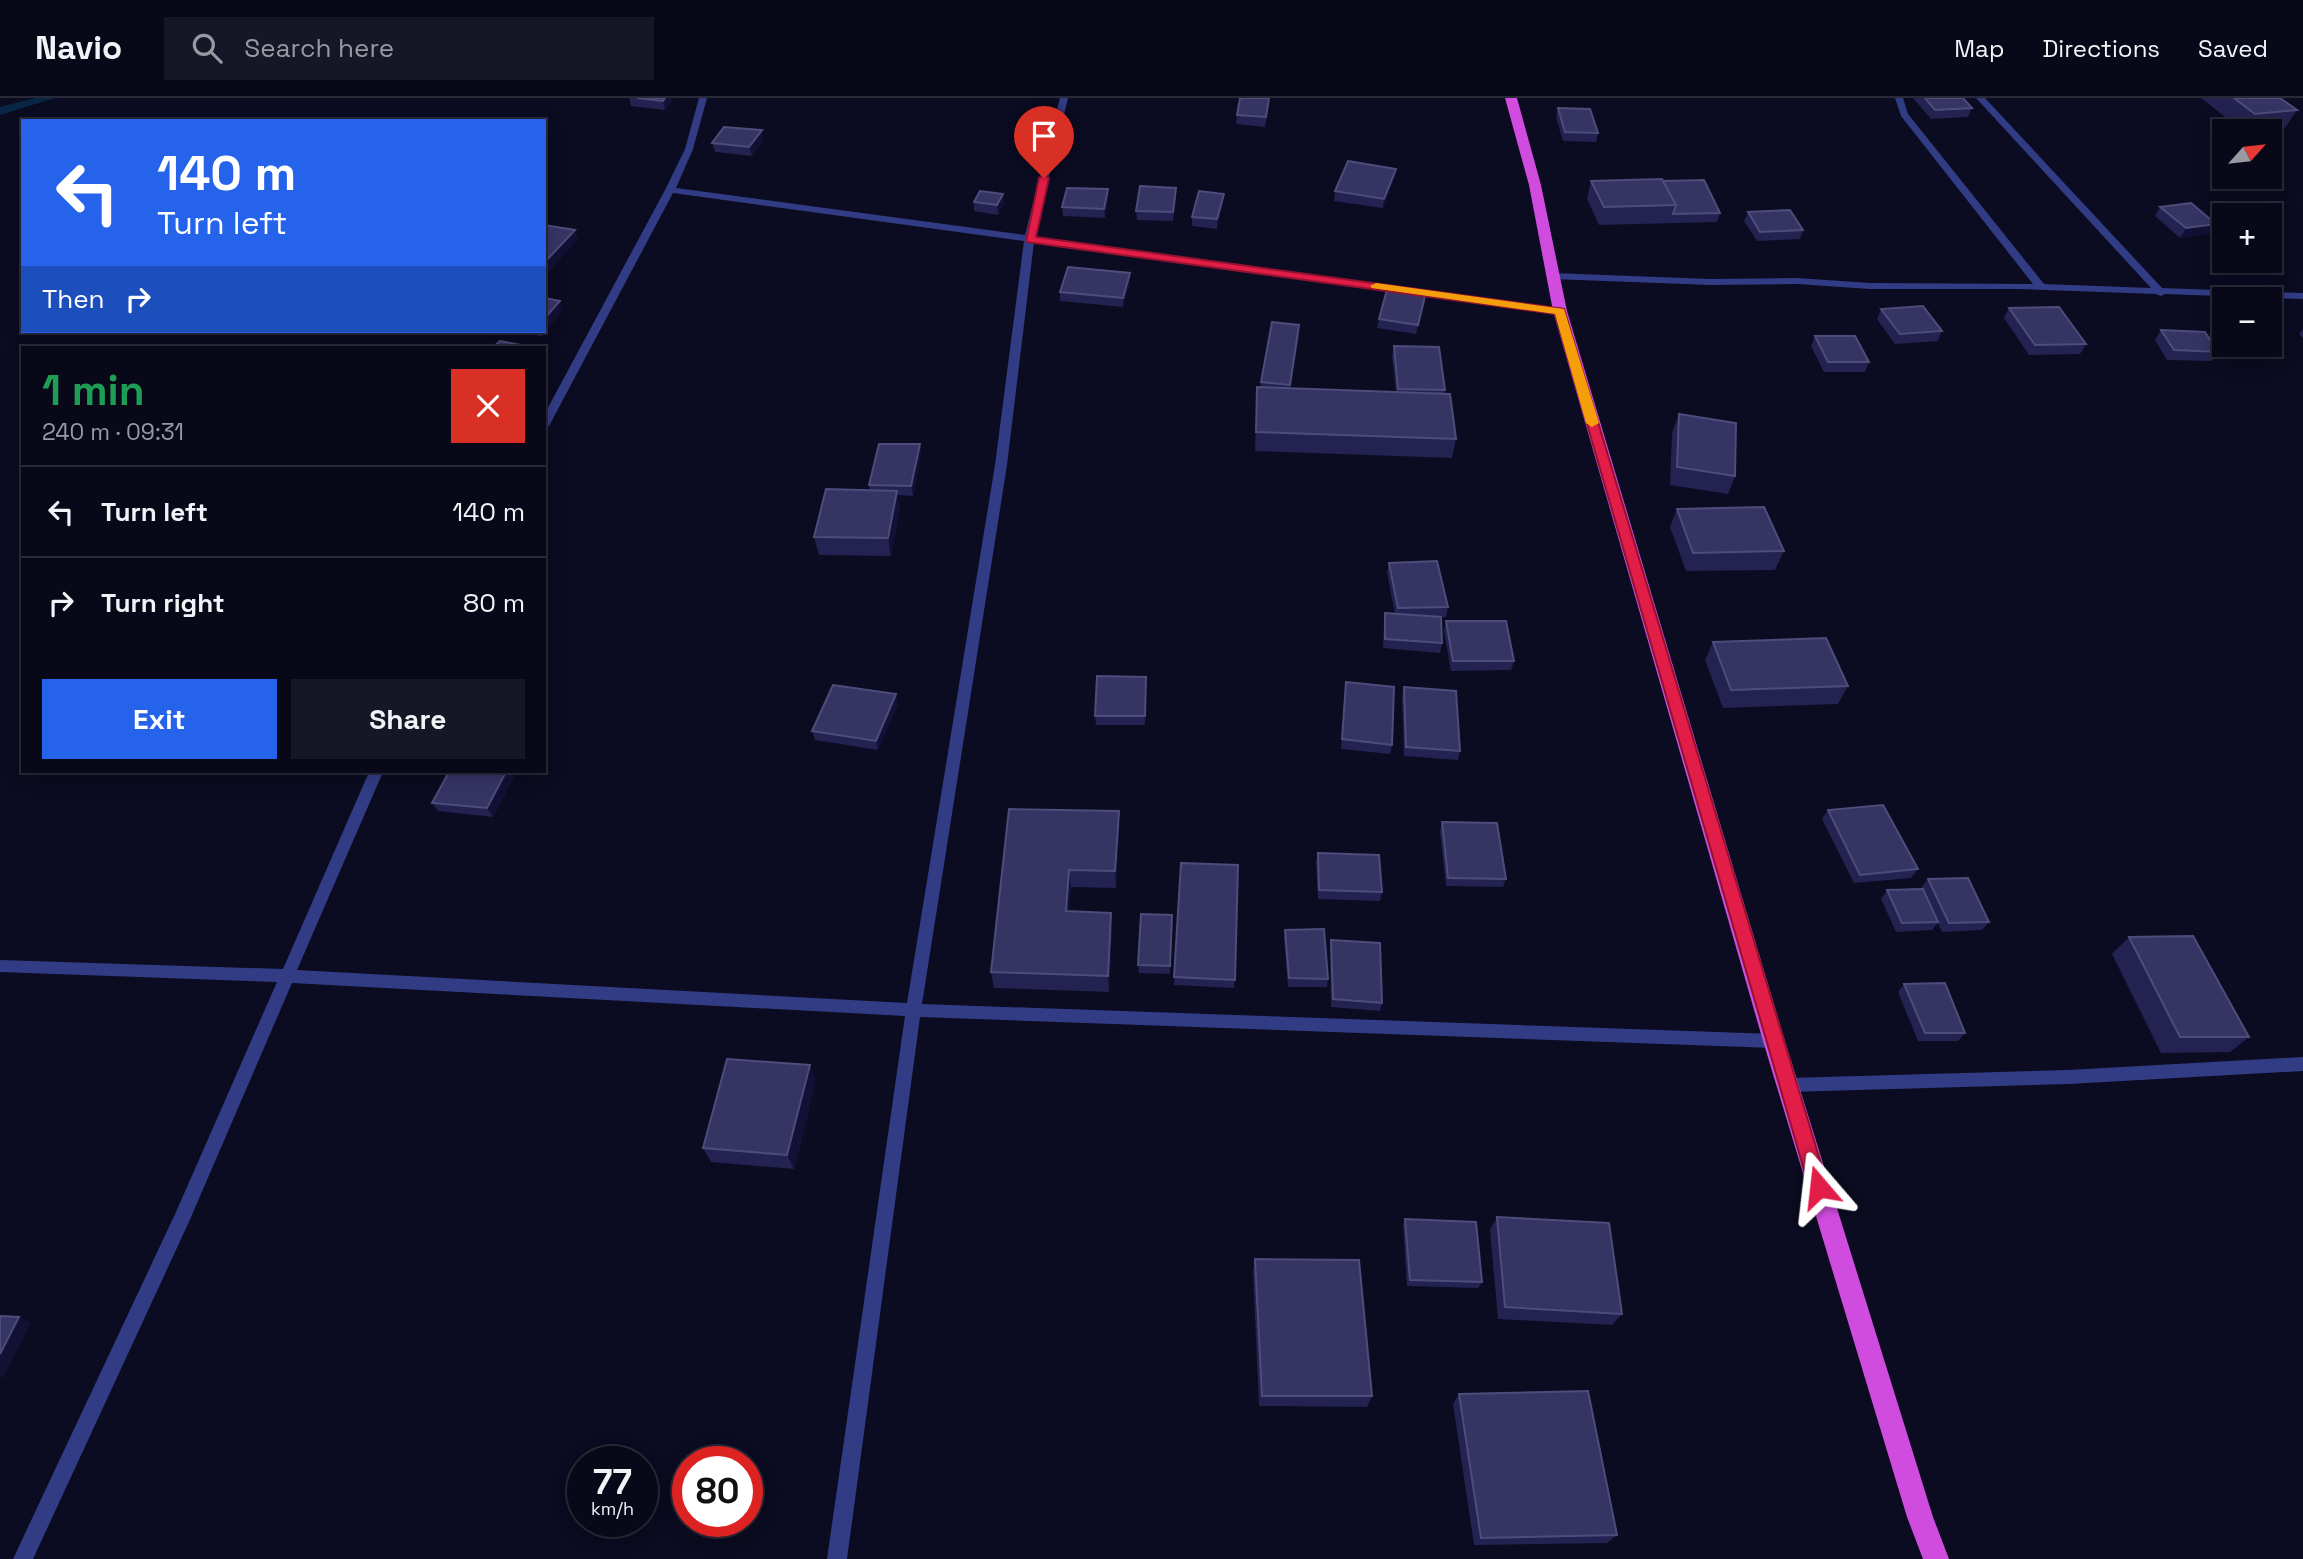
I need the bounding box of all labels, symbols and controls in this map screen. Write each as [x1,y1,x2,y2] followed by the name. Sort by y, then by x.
[164,17,654,80] search box
[35,27,122,69] text: Navio
[188,29,226,67] icon: search
[244,31,394,65] text: Search here
[1954,33,2004,64] text: Map
[2042,33,2160,64] text: Directions
[2198,33,2268,64] text: Saved
[1014,106,1074,178] pin
[1025,117,1063,155] icon: arrive
[2212,119,2282,189] north arrow
[2212,119,2282,357] map controls
[157,142,296,204] text: 140 m
[42,147,133,238] icon: left
[157,203,287,243] text: Turn left
[2212,203,2282,273] button: +
[119,280,157,318] icon: right
[42,282,105,316] text: Then
[2212,287,2282,357] button: −
[42,364,145,417] text: 1 min
[451,369,525,443] button: close
[42,417,184,447] text: 240 m · 09:31
[42,493,80,531] icon: left
[101,495,208,529] text: Turn left
[452,495,525,529] text: 140 m
[42,584,80,622] icon: right
[101,586,225,620] text: Turn right
[463,586,525,620] text: 80 m
[42,679,277,759] button: Exit
[291,679,525,759] button: Share
[1782,1150,1856,1224] position arrow
[672,1446,763,1537] speed limit sign: 80
[593,1460,632,1504] text: 77
[591,1497,634,1520] text: km/h

